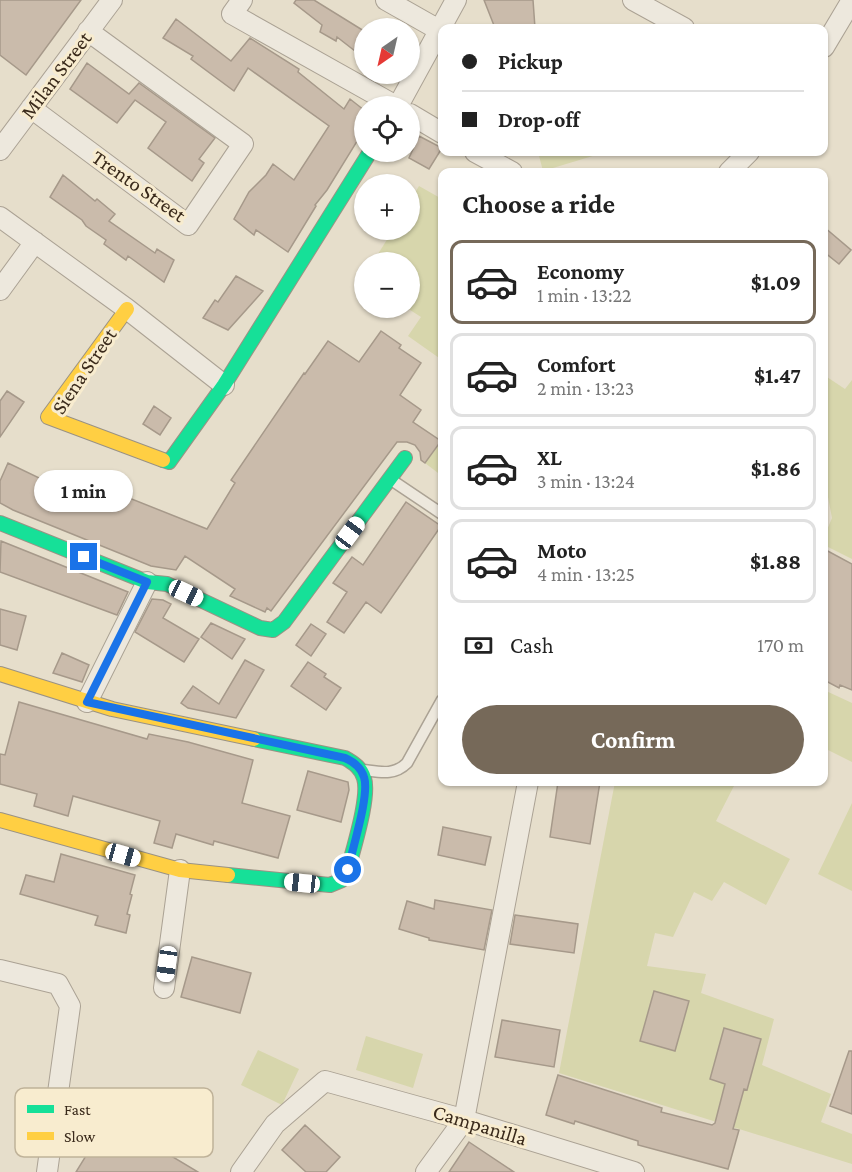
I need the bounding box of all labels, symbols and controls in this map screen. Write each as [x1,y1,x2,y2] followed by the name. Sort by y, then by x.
[354,18,420,84] north arrow
[354,18,420,318] map controls
[16,26,97,123] street label: Milan Street
[498,49,563,74] text: Pickup
[354,96,420,162] button: locate
[498,107,580,132] text: Drop-off
[87,145,192,228] street label: Trento Street
[354,174,420,240] button: +
[462,189,615,219] text: Choose a ride
[354,252,420,318] button: −
[465,255,519,309] icon: car
[537,259,624,284] text: Economy
[751,270,801,295] text: $1.09
[537,284,631,306] text: 1 min · 13:22
[46,323,122,419] street label: Siena Street
[465,348,519,402] icon: car
[537,352,615,377] text: Comfort
[754,363,801,388] text: $1.47
[537,377,634,399] text: 2 min · 13:23
[465,441,519,495] icon: car
[537,445,562,470] text: XL
[751,456,801,481] text: $1.86
[34,470,134,512] callout: 1 min
[537,470,635,492] text: 3 min · 13:24
[61,480,106,502] text: 1 min
[332,513,368,553] car
[465,534,519,588] icon: car
[537,538,587,563] text: Moto
[70,543,97,570] route end
[750,549,801,574] text: $1.88
[537,563,635,585] text: 4 min · 13:25
[166,577,206,609] car
[462,629,495,662] icon: cash
[510,633,554,658] text: Cash
[757,634,804,656] text: 170 m
[462,705,804,774] button: Confirm
[103,841,143,869] car
[334,856,361,883] route start
[283,872,321,894] car
[156,945,178,983] car
[15,1088,213,1157] legend
[430,1099,530,1151] street label: Campanilla
[64,1101,91,1118] text: Fast
[64,1128,96,1145] text: Slow

